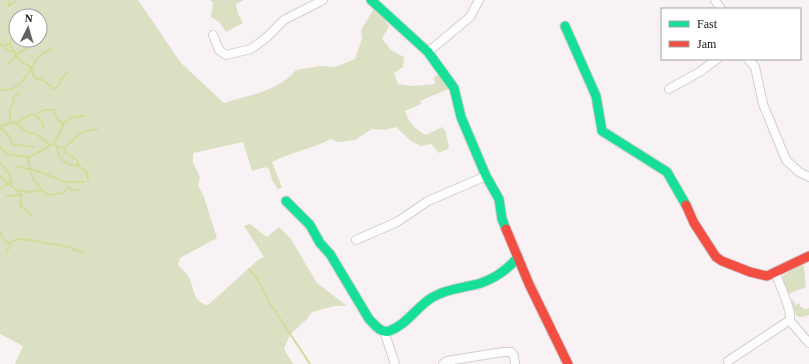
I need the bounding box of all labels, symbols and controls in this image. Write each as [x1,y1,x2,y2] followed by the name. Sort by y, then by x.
[8,8,48,48] north arrow
[661,8,801,60] legend
[24,12,33,24] text: N
[697,17,718,31] text: Fast
[697,37,717,51] text: Jam

